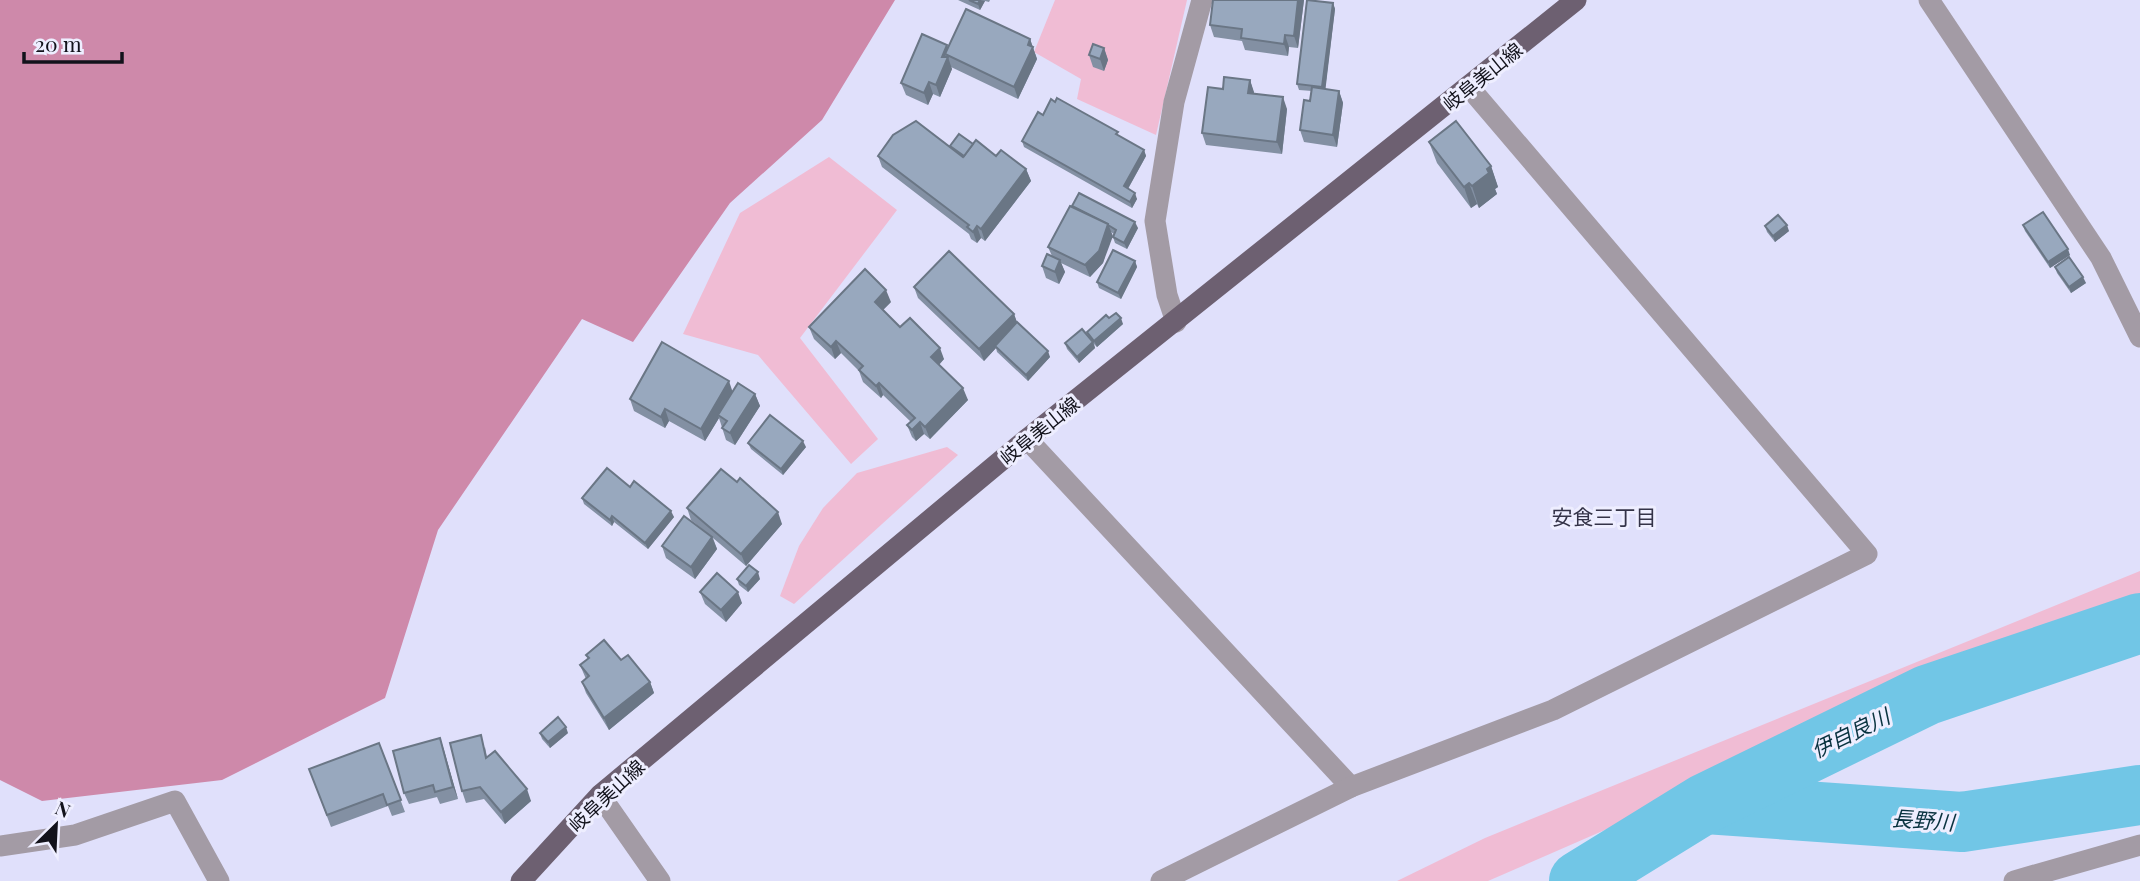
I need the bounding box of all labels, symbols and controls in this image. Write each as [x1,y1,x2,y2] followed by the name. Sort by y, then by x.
[24,21,122,65] scale bar
[35,29,82,57] text: 20 m
[1437,36,1527,116] street label: 岐阜美山線
[994,390,1084,470] street label: 岐阜美山線
[1552,502,1657,530] district label: 安食三丁目
[1806,700,1896,763] water label: 伊自良川
[562,753,650,837] street label: 岐阜美山線
[21,790,91,860] north arrow
[52,794,75,823] text: N
[1891,803,1957,835] water label: 長野川

